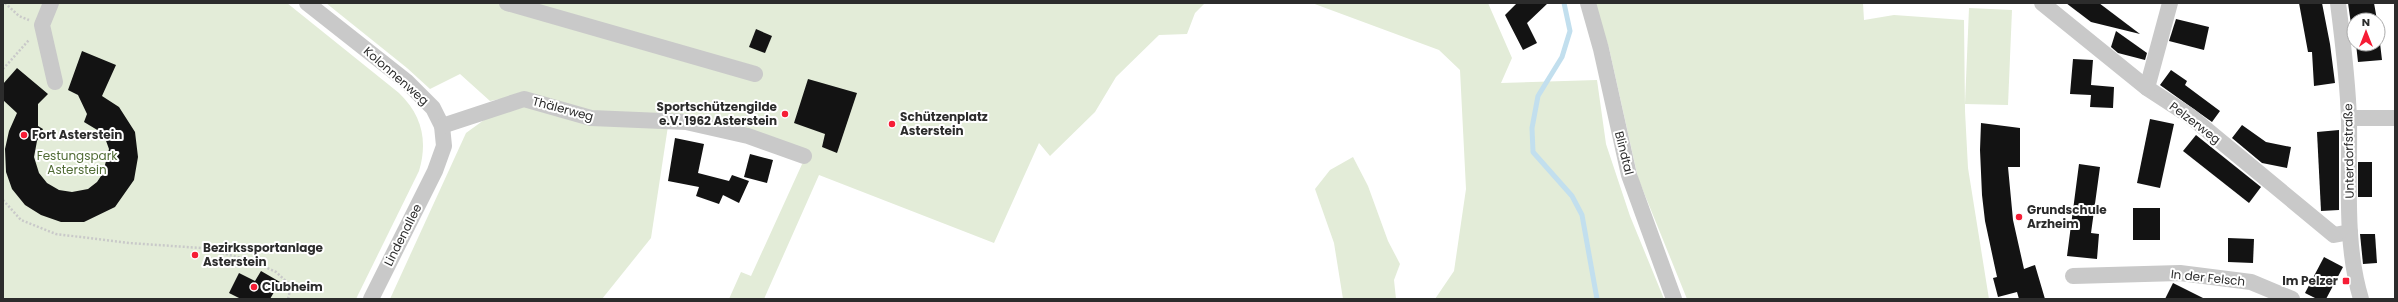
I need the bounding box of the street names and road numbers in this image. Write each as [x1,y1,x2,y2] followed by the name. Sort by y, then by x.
[360,43,433,109] street label: Kolonnenweg
[531,92,596,125] street label: Thälerweg
[2166,98,2224,147] street label: Pelzerweg
[2339,103,2358,199] street label: Unterdorfstraße
[1611,129,1638,177] street label: Blindtal
[380,201,426,269] street label: Lindenallee
[2170,265,2246,290] street label: In der Felsch

